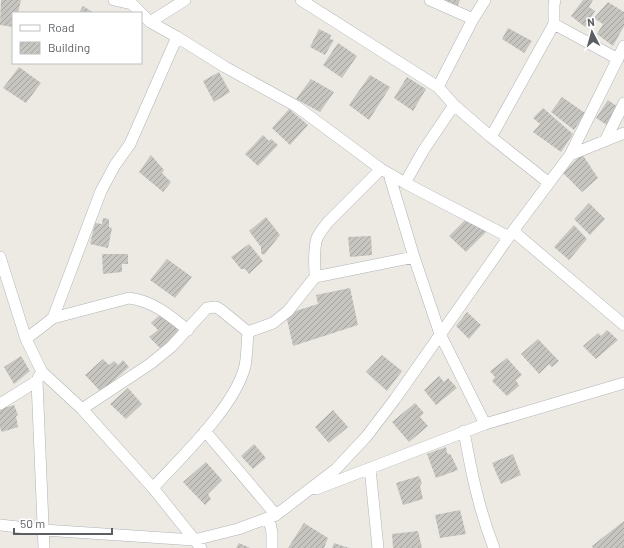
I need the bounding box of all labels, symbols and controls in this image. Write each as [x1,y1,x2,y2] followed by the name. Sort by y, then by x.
[12,12,142,64] legend
[572,12,612,52] north arrow
[587,15,595,28] text: N
[48,20,75,34] text: Road
[48,40,90,54] text: Building
[14,510,112,536] scale bar
[20,516,45,530] text: 50 m

